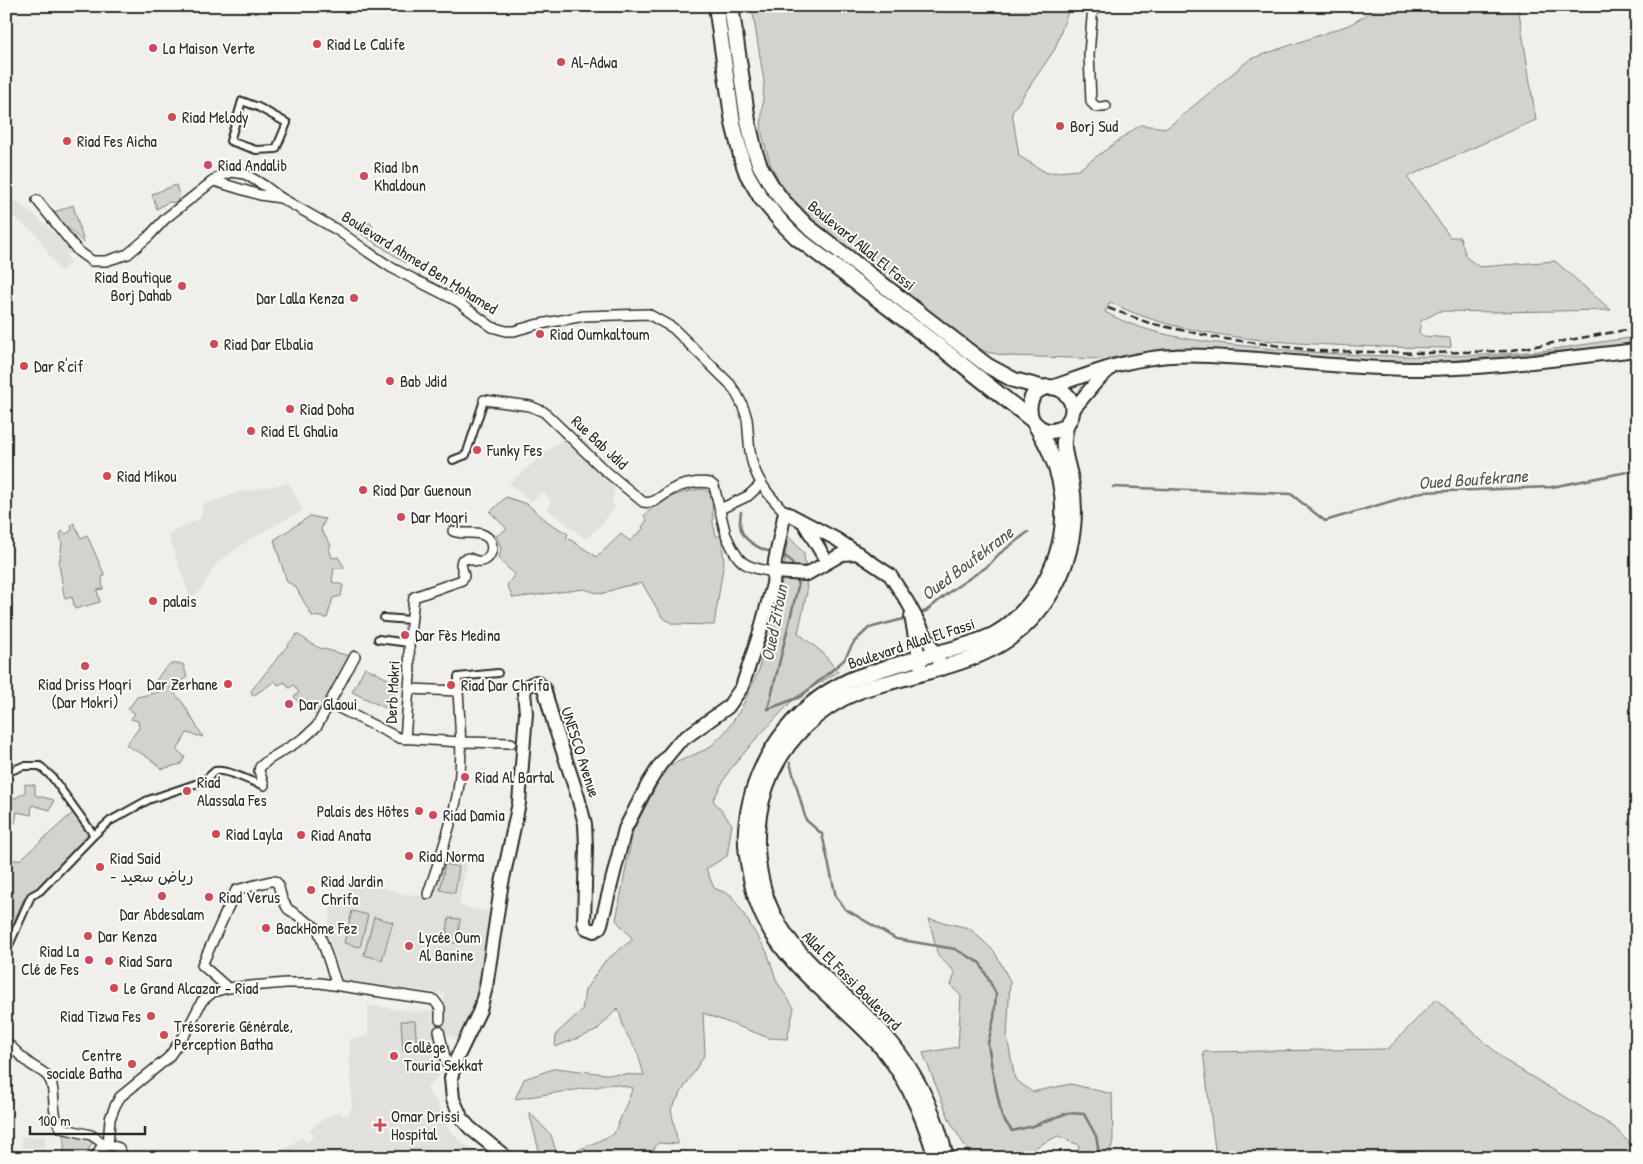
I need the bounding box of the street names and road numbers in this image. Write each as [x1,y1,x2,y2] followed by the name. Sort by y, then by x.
[804,195,920,295] street label: Boulevard Allal El Fassi
[338,205,502,319] street label: Boulevard Ahmed Ben Mohamed
[567,410,633,474] street label: Rue Bab Jdid
[845,612,977,674] street label: Boulevard Allal El Fassi
[379,660,405,724] street label: Derb Mokri
[556,704,606,801] street label: UNESCO Avenue
[797,925,907,1035] street label: Allal El Fassi Boulevard

